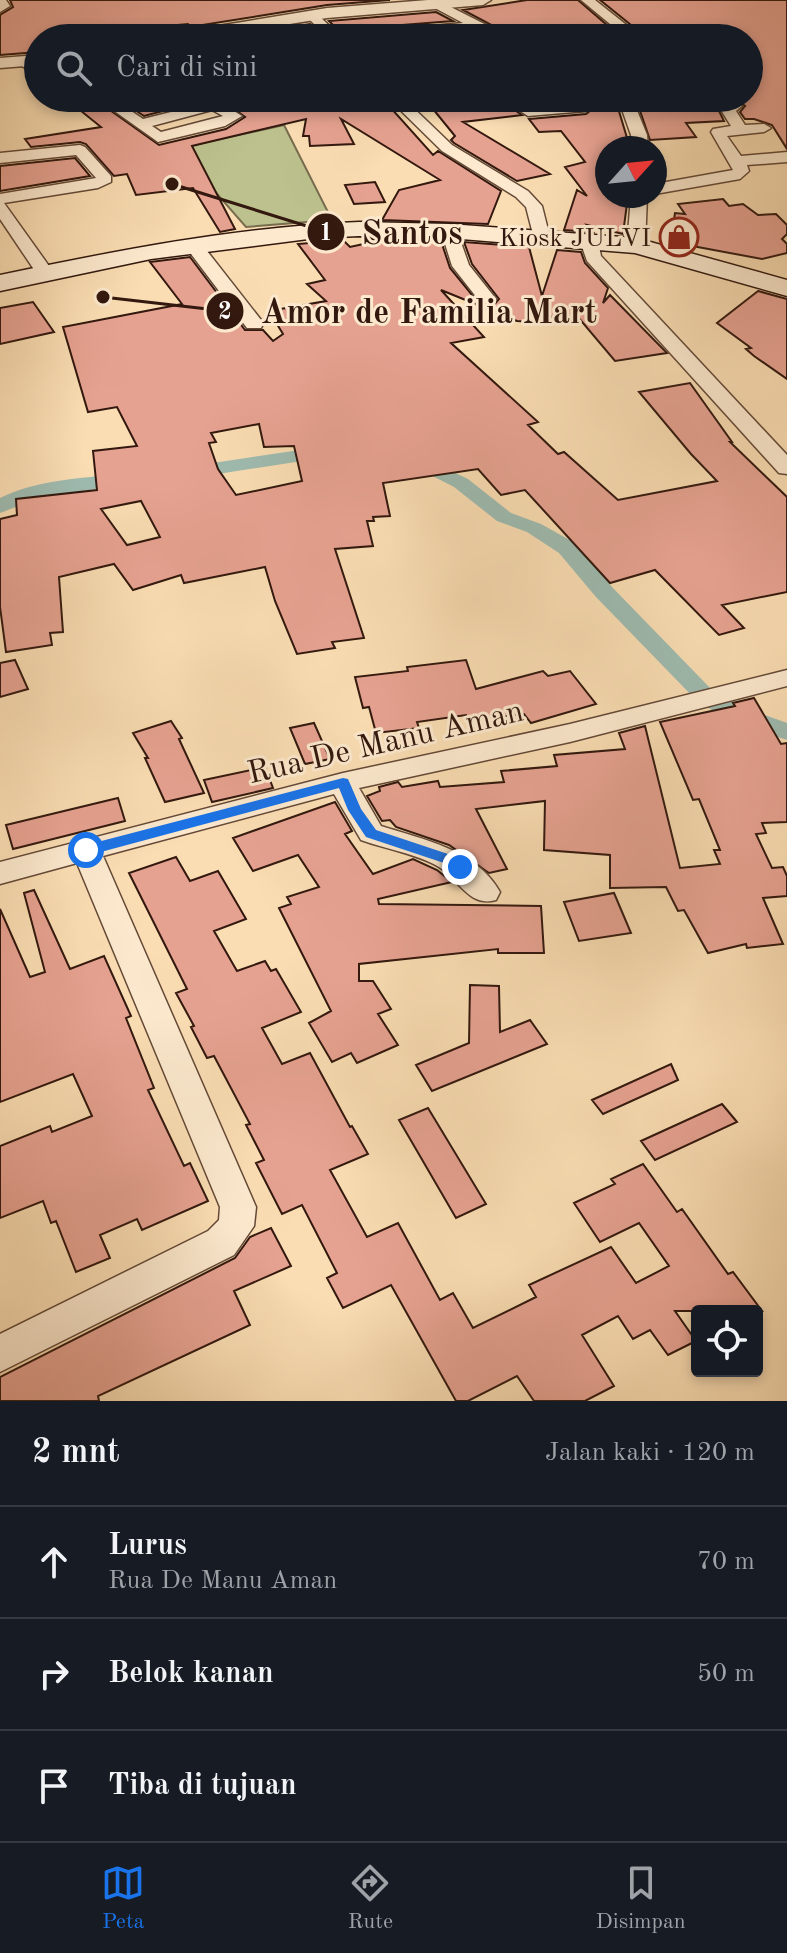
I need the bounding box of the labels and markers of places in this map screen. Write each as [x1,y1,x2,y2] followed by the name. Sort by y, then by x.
[306,203,479,261] callout: Santos
[658,216,700,258] shop icon: Kiosk JULVI
[499,226,651,252] place label: Kiosk JULVI
[205,282,613,340] callout: Amor de Familia Mart

